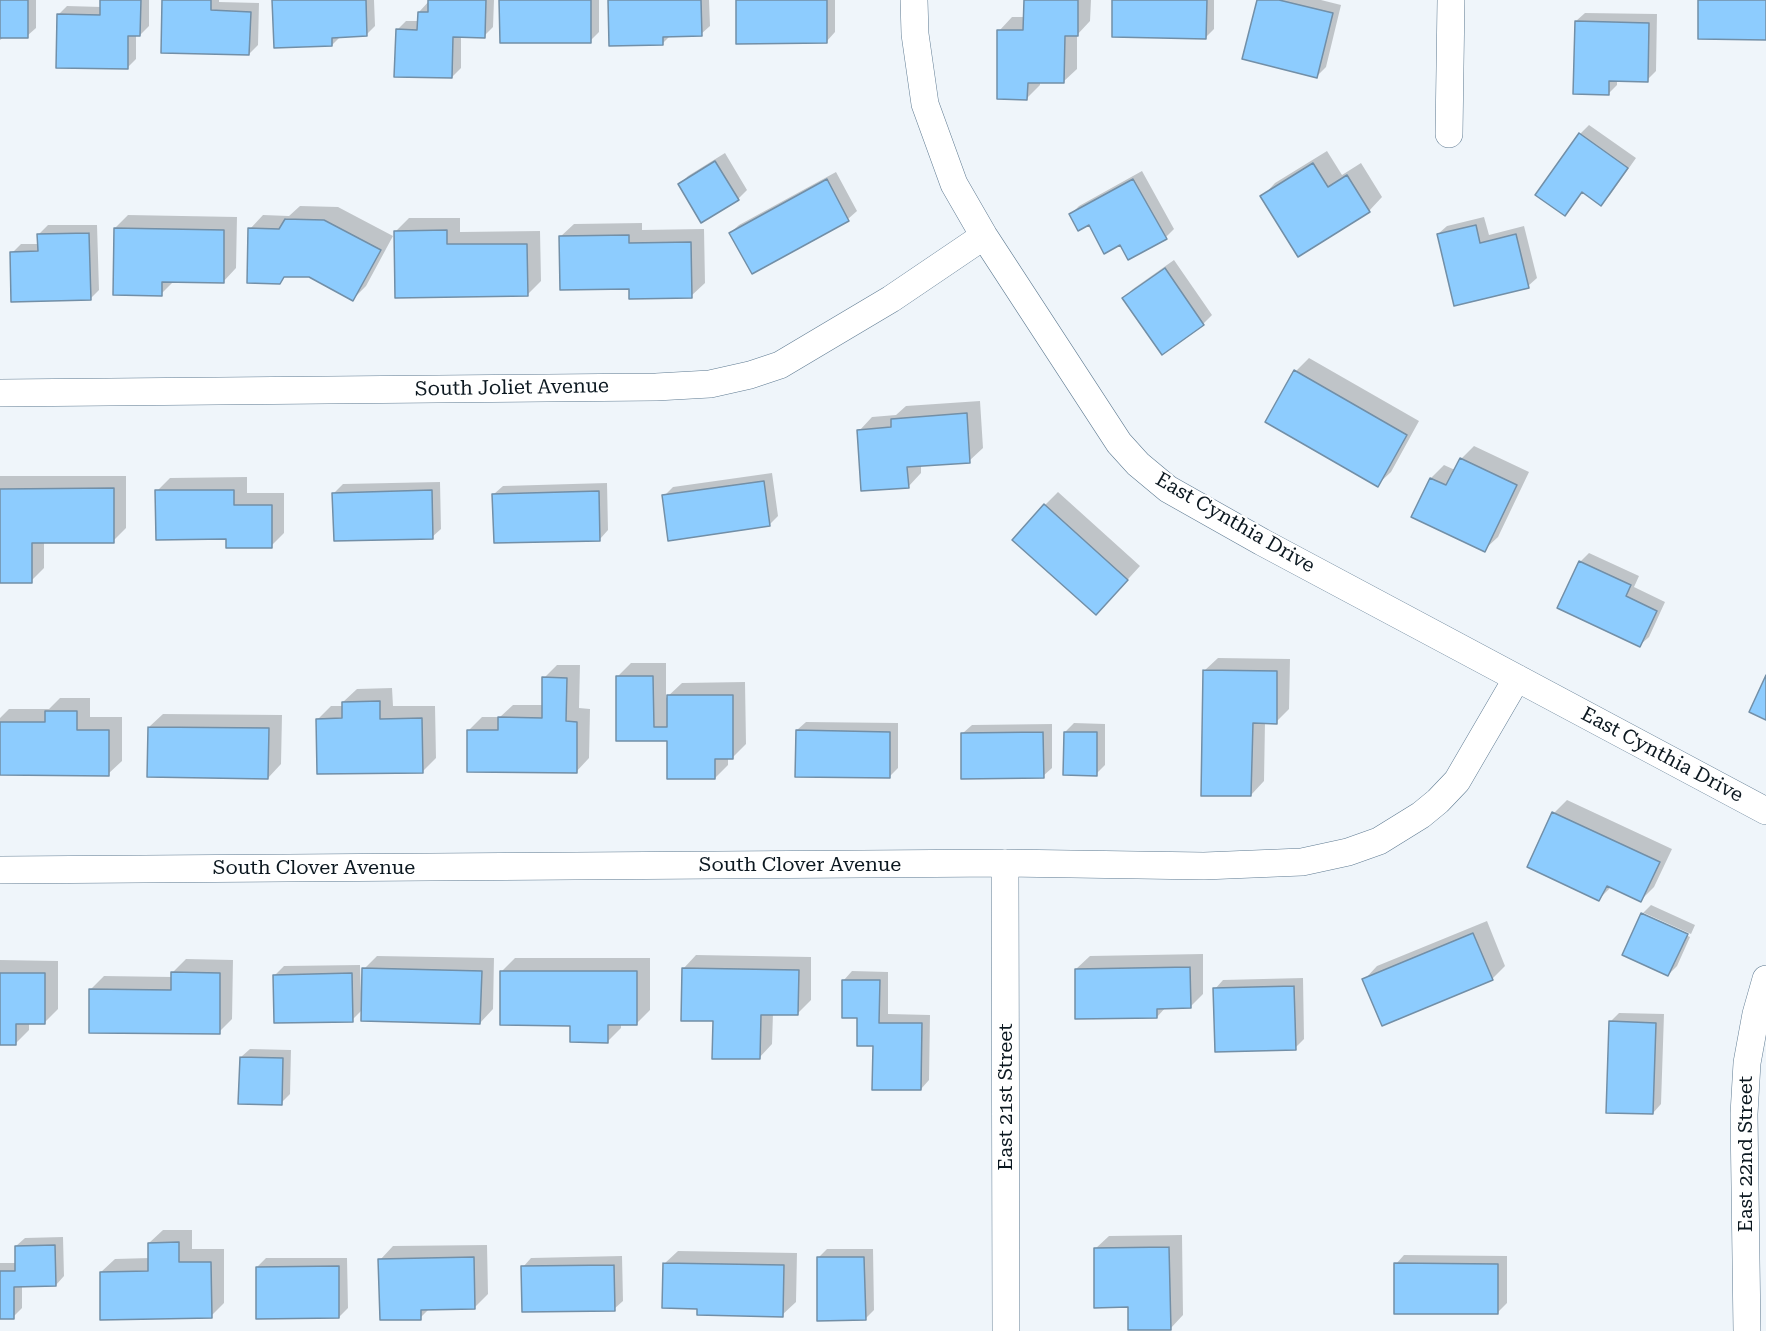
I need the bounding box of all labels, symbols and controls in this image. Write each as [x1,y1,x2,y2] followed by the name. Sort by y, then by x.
[415,374,609,402] street label: South Joliet Avenue
[1151,468,1319,578] street label: East Cynthia Drive
[1577,702,1747,808] street label: East Cynthia Drive
[699,853,901,877] street label: South Clover Avenue
[213,856,415,880] street label: South Clover Avenue
[994,1023,1018,1171] street label: East 21st Street
[1734,1076,1758,1232] street label: East 22nd Street

